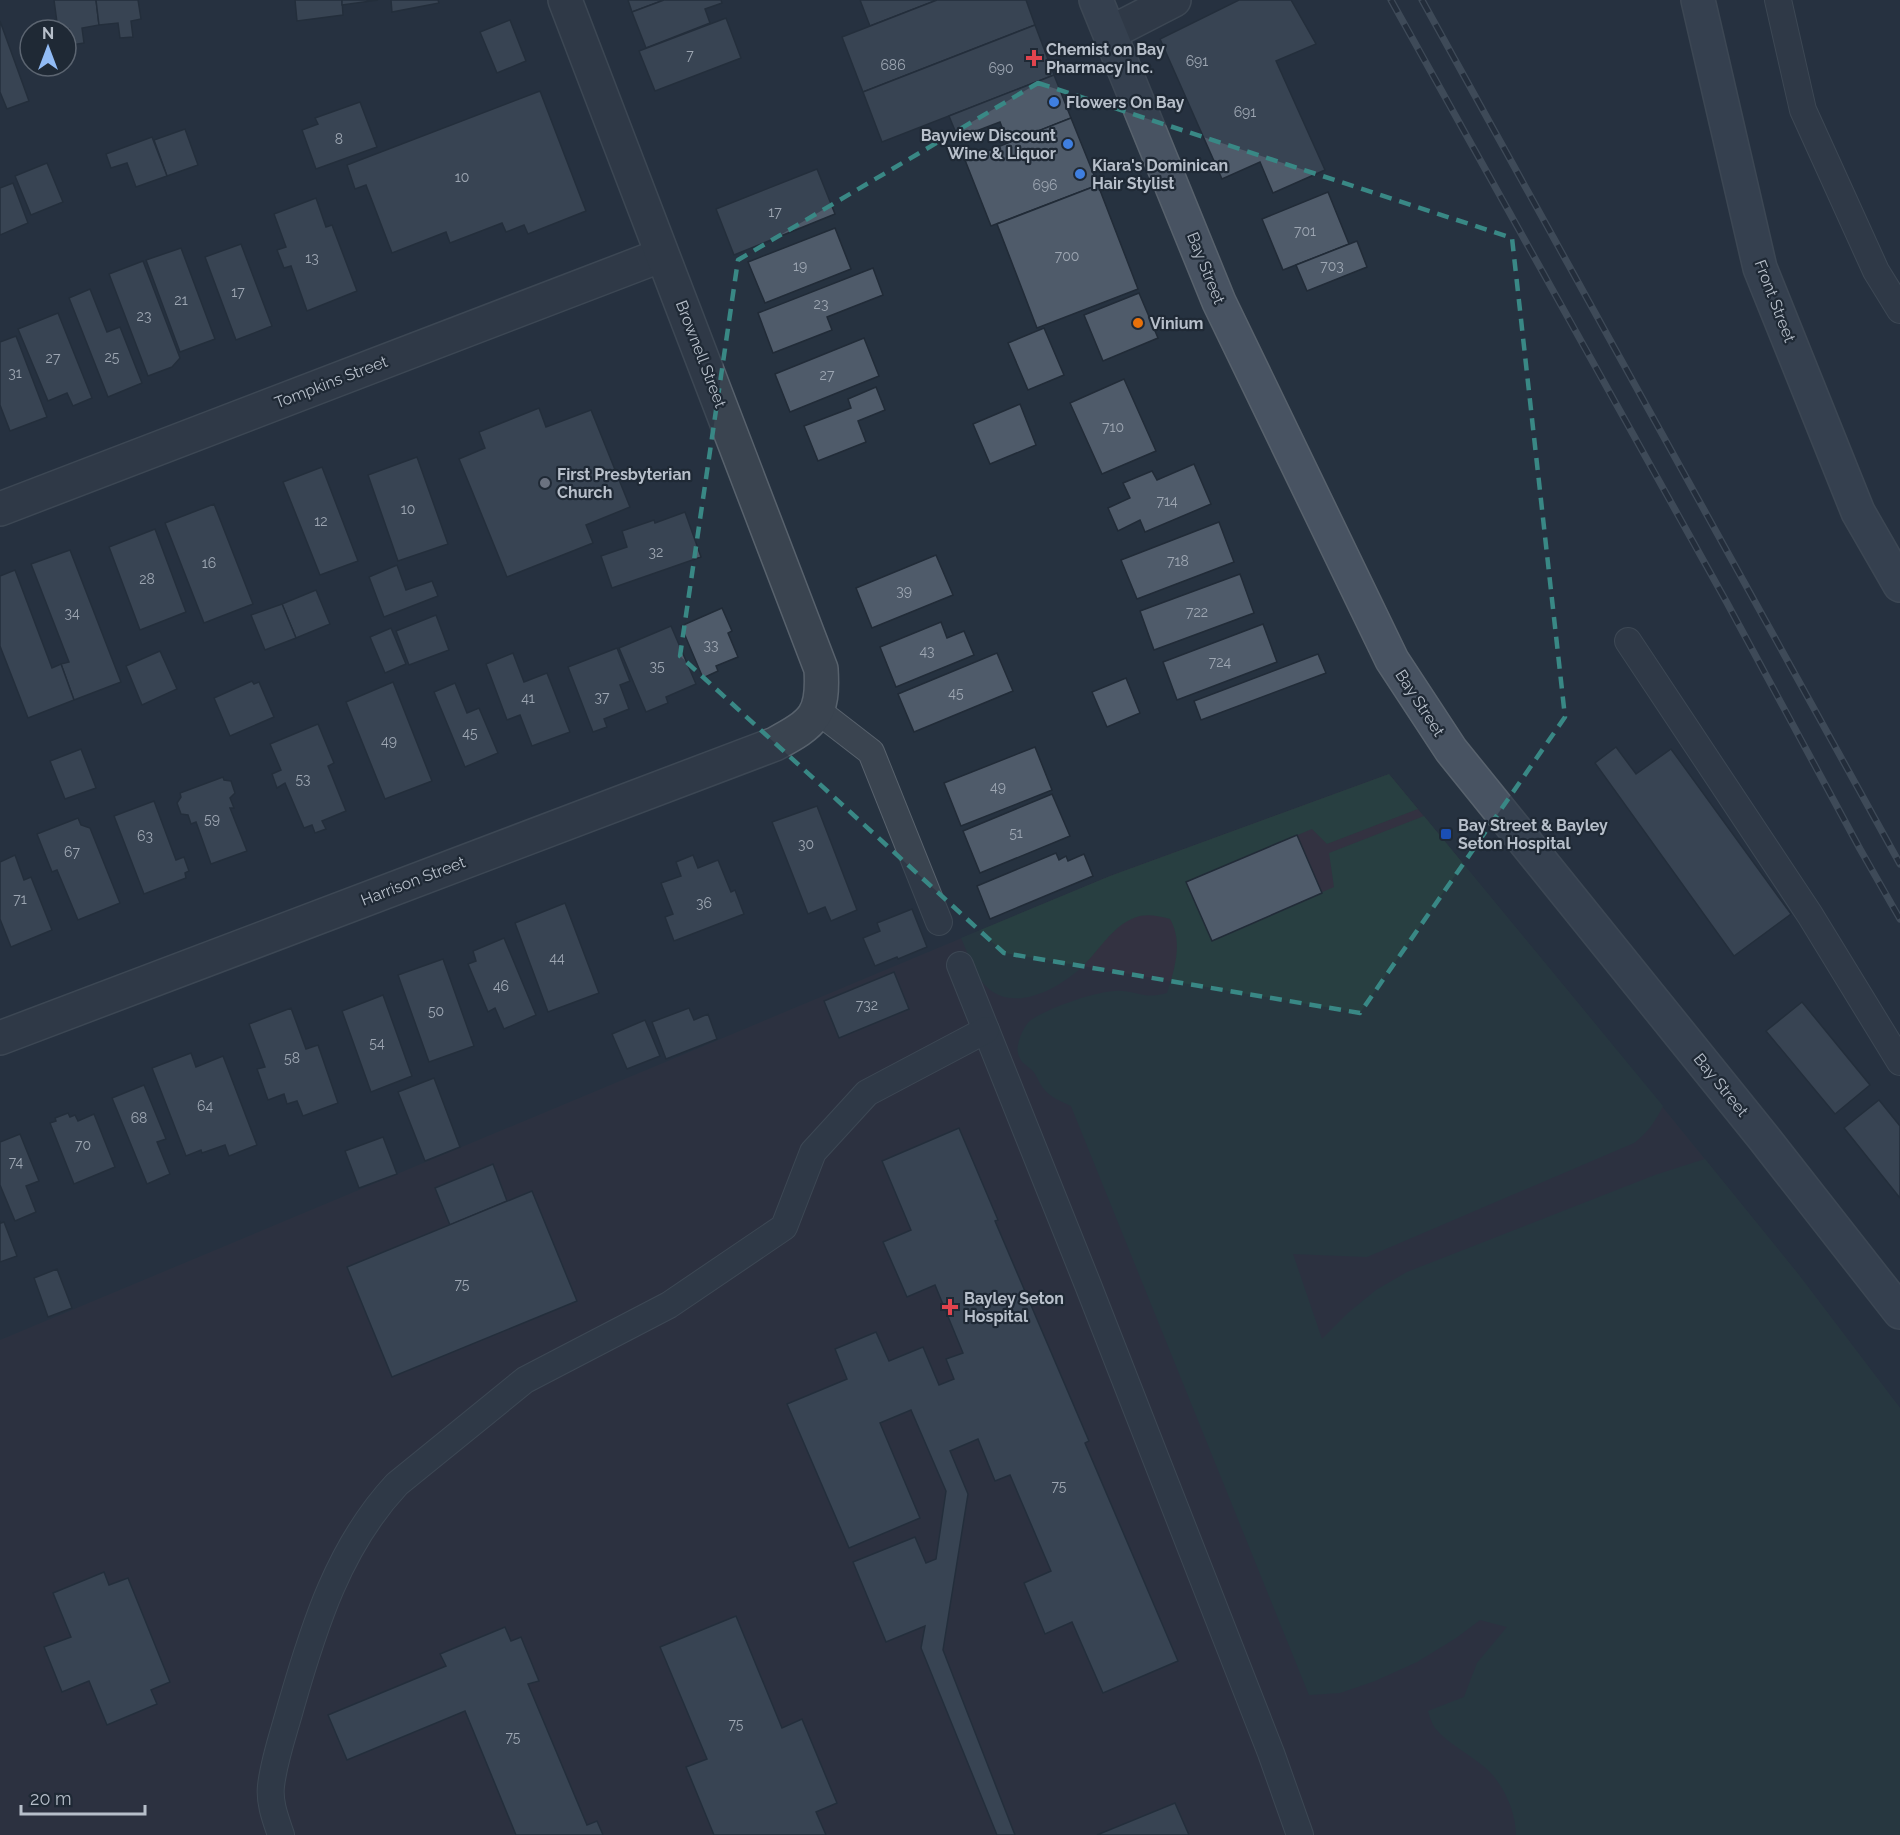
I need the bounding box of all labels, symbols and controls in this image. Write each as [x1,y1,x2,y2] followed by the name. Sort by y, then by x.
[18,18,78,78] north arrow
[42,24,54,43] text: N
[1046,40,1165,77] place label: Chemist on Bay Pharmacy Inc.
[686,47,694,63] house number: 7
[1027,51,1041,65] marker: Chemist on Bay Pharmacy Inc.
[1186,53,1208,69] house number: 691
[880,57,906,73] house number: 686
[988,60,1014,76] house number: 690
[1066,93,1185,112] place label: Flowers On Bay
[1047,95,1061,109] marker: Flowers On Bay
[1234,104,1256,120] house number: 691
[921,126,1056,163] place label: Bayview Discount Wine & Liquor
[335,131,343,147] house number: 8
[1061,137,1075,151] marker: Bayview Discount Wine & Liquor
[1092,156,1228,193] place label: Kiara's Dominican Hair Stylist
[1073,167,1087,181] marker: Kiara's Dominican Hair Stylist
[455,169,469,185] house number: 10
[1032,177,1058,193] house number: 696
[768,204,782,220] house number: 17
[1294,223,1316,239] house number: 701
[1183,229,1229,307] street label: Bay Street
[1055,248,1079,264] house number: 700
[305,250,319,266] house number: 13
[1751,257,1800,345] street label: Front Street
[793,258,807,274] house number: 19
[1320,258,1344,274] house number: 703
[231,284,245,300] house number: 17
[174,292,188,308] house number: 21
[814,296,828,312] house number: 23
[672,298,730,411] street label: Brownell Street
[137,308,151,324] house number: 23
[1150,314,1203,333] place label: Vinium
[1131,316,1145,330] marker: Vinium
[105,349,120,365] house number: 25
[46,350,61,366] house number: 27
[272,351,391,412] street label: Tompkins Street
[8,365,22,381] house number: 31
[820,367,835,383] house number: 27
[1102,419,1124,435] house number: 710
[557,465,691,502] place label: First Presbyterian Church
[538,476,552,490] marker: First Presbyterian Church
[1156,493,1178,509] house number: 714
[401,501,415,517] house number: 10
[314,513,328,529] house number: 12
[649,544,663,560] house number: 32
[1167,553,1189,569] house number: 718
[202,555,216,571] house number: 16
[139,571,155,587] house number: 28
[896,583,912,599] house number: 39
[1186,604,1208,620] house number: 722
[64,605,80,621] house number: 34
[704,637,718,653] house number: 33
[919,643,935,659] house number: 43
[1209,654,1232,670] house number: 724
[649,658,665,674] house number: 35
[1391,666,1449,740] street label: Bay Street
[948,685,964,701] house number: 45
[595,689,610,705] house number: 37
[521,690,535,706] house number: 41
[462,725,478,741] house number: 45
[381,733,397,749] house number: 49
[295,771,311,787] house number: 53
[990,779,1006,795] house number: 49
[204,811,220,827] house number: 59
[1458,816,1608,853] place label: Bay Street & Bayley Seton Hospital
[1009,825,1023,841] house number: 51
[1439,827,1453,841] marker: Bay Street & Bayley Seton Hospital
[137,828,153,844] house number: 63
[798,836,814,852] house number: 30
[64,844,80,860] house number: 67
[358,852,468,910] street label: Harrison Street
[13,891,27,907] house number: 71
[696,895,712,911] house number: 36
[549,950,565,966] house number: 44
[493,978,509,994] house number: 46
[856,997,878,1013] house number: 732
[428,1003,444,1019] house number: 50
[369,1035,385,1051] house number: 54
[284,1050,300,1066] house number: 58
[1690,1050,1753,1121] street label: Bay Street
[197,1098,213,1114] house number: 64
[131,1110,147,1126] house number: 68
[75,1137,91,1153] house number: 70
[9,1154,24,1170] house number: 74
[455,1276,470,1292] house number: 75
[964,1289,1064,1326] place label: Bayley Seton Hospital
[941,1298,959,1316] marker: Bayley Seton Hospital
[1052,1478,1067,1494] house number: 75
[729,1716,744,1732] house number: 75
[506,1729,521,1745] house number: 75
[21,1778,146,1816] scale bar
[30,1788,72,1809] text: 20 m

